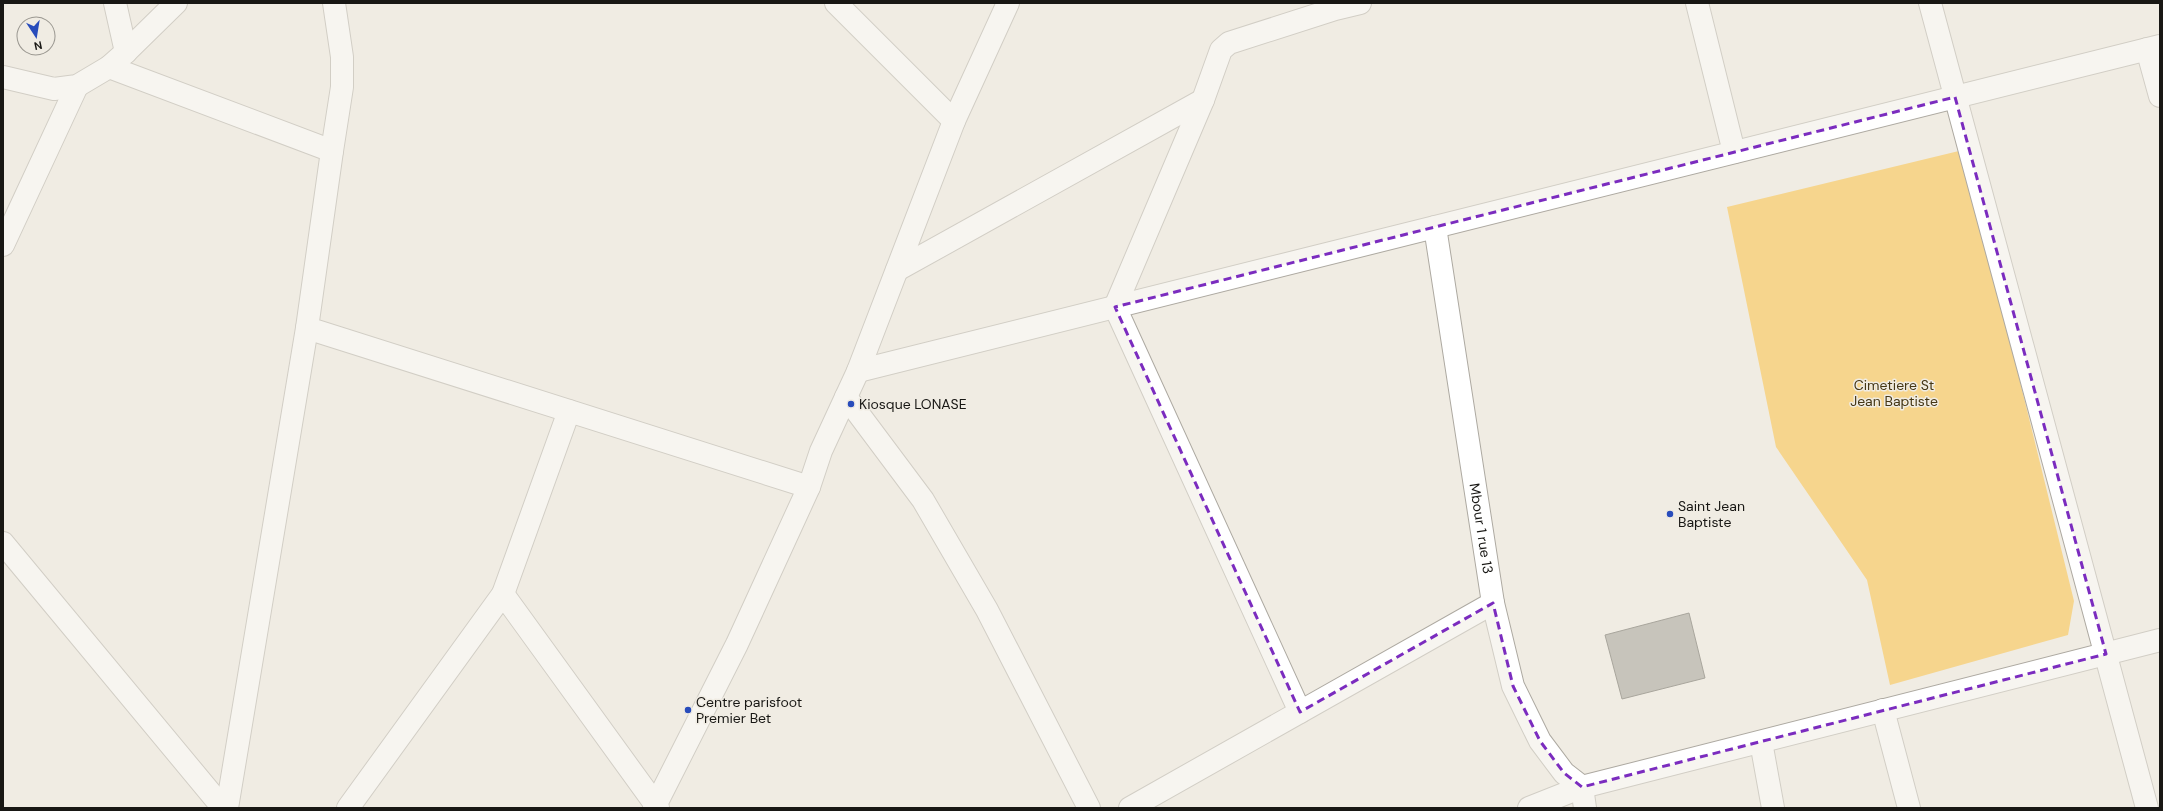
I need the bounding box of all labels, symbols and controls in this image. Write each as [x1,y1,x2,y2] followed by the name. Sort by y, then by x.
[16,16,56,56] north arrow
[33,38,43,53] text: N
[1850,376,1938,410] park label: Cimetiere St Jean Baptiste
[859,395,967,413] place label: Kiosque LONASE
[846,399,856,409] marker: Kiosque LONASE
[1466,482,1497,575] street label: Mbour 1 rue 13
[1678,497,1745,531] place label: Saint Jean Baptiste
[1665,509,1675,519] marker: Saint Jean Baptiste
[696,693,802,727] place label: Centre parisfoot Premier Bet
[683,705,693,715] marker: Centre parisfoot Premier Bet

